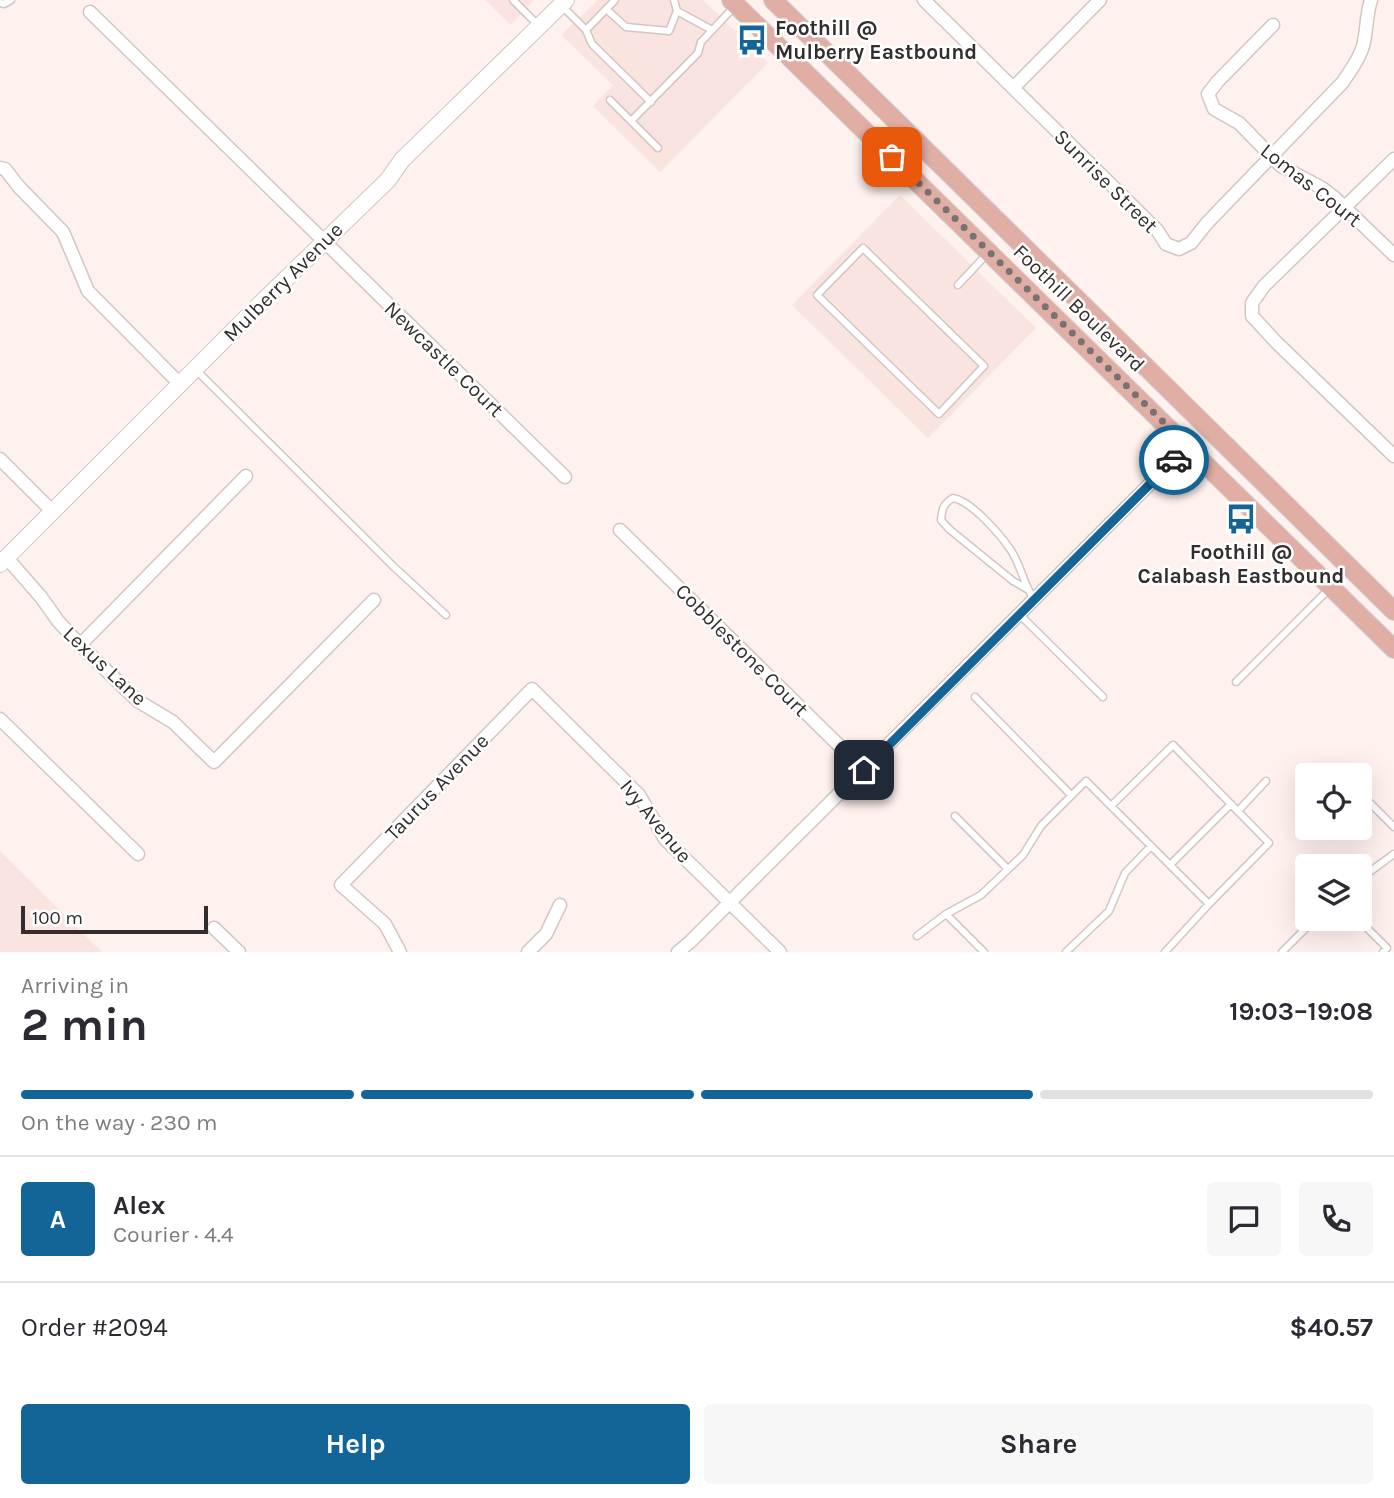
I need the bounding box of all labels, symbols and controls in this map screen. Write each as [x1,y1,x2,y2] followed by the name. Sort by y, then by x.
[775,16,977,64] place label: Foothill @ Mulberry Eastbound
[735,23,769,57] bus stop icon: Foothill @ Mulberry Eastbound
[1049,124,1163,238] street label: Sunrise Street
[862,127,922,187] pin
[873,138,911,176] icon: bag
[1256,138,1366,232] street label: Lomas Court
[218,217,348,347] street label: Mulberry Avenue
[1008,239,1150,377] street label: Foothill Boulevard
[380,296,508,422] street label: Newcastle Court
[1139,425,1209,495] courier
[1155,441,1193,479] icon: car
[1224,502,1258,536] bus stop icon: Foothill @ Calabash Eastbound
[1138,540,1344,588] place label: Foothill @ Calabash Eastbound
[671,579,813,721] street label: Cobblestone Court
[58,621,152,711] street label: Lexus Lane
[380,729,494,845] street label: Taurus Avenue
[834,740,894,800] pin
[845,751,883,789] icon: home
[1295,763,1372,931] map controls
[1295,763,1372,840] button: locate
[615,774,697,868] street label: Ivy Avenue
[1295,854,1372,931] button: layers
[21,903,208,935] scale bar
[32,907,83,929] text: 100 m
[21,972,129,999] text: Arriving in
[1229,996,1373,1027] text: 19:03–19:08
[21,998,148,1052] text: 2 min
[21,1109,218,1136] text: On the way · 230 m
[1207,1182,1281,1256] button: chat
[1299,1182,1373,1256] button: phone
[113,1190,165,1221] text: Alex
[50,1204,66,1235] text: A
[113,1221,234,1248] text: Courier · 4.4
[21,1312,168,1343] text: Order #2094
[1290,1312,1373,1343] text: $40.57
[21,1404,690,1484] button: Help
[704,1404,1373,1484] button: Share

